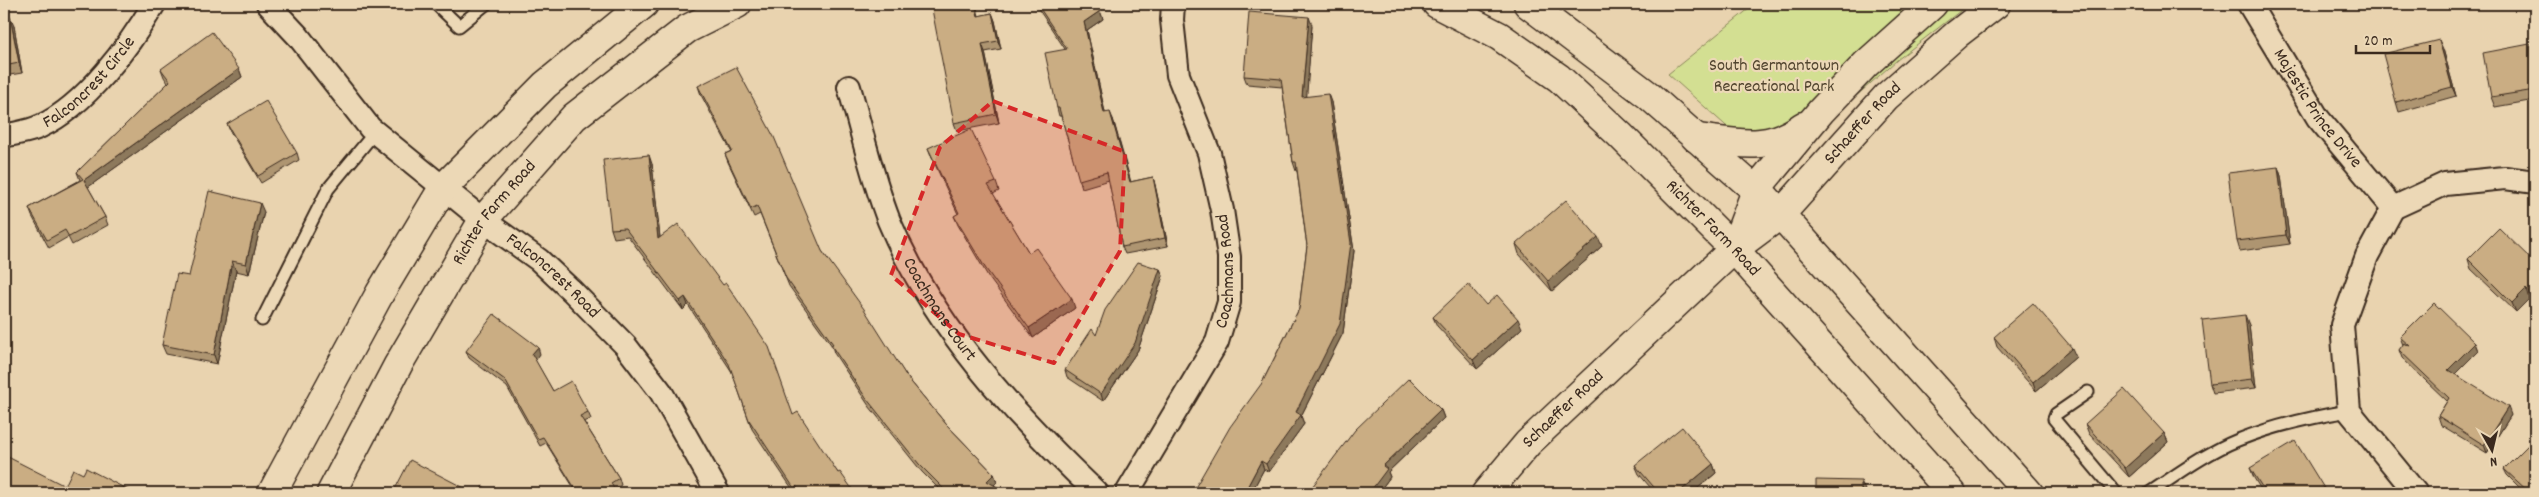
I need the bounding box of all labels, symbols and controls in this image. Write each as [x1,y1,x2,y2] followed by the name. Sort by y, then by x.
[2356,22,2430,54] scale bar
[39,31,142,135] street label: Falconcrest Circle
[2364,31,2392,53] text: 20 m
[2267,44,2368,174] street label: Majestic Prince Drive
[1709,54,1839,100] park label: South Germantown Recreational Park
[1818,76,1907,170] street label: Schaeffer Road
[447,155,542,270] street label: Richter Farm Road
[1659,174,1766,282] street label: Richter Farm Road
[1209,212,1242,332] street label: Coachmans Road
[501,228,605,324] street label: Falconcrest Road
[896,253,982,367] street label: Coachmans Court
[1517,365,1610,455] street label: Schaeffer Road
[2466,424,2516,474] north arrow
[2489,451,2498,471] text: N

